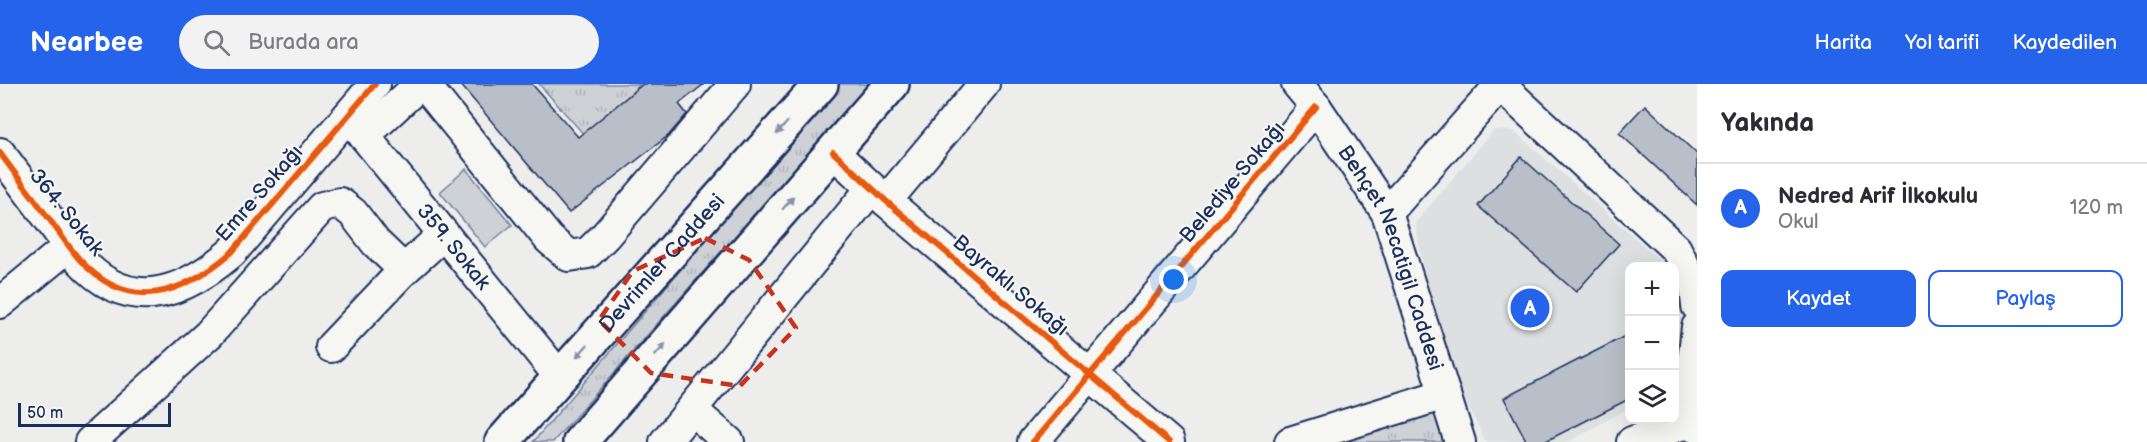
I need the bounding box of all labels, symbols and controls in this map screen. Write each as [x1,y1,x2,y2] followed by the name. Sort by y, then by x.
[179,15,599,69] search box
[30,26,143,59] text: Nearbee
[200,26,233,59] icon: search
[248,29,359,56] text: Burada ara
[1815,30,1872,55] text: Harita
[1905,30,1980,55] text: Yol tarifi
[2013,30,2117,55] text: Kaydedilen
[1721,108,1814,139] text: Yakında
[1175,117,1290,248] street label: Belediye Sokağı
[775,120,789,135] one-way arrow
[211,140,308,247] street label: Emre Sokağı
[1332,141,1448,373] street label: Behçet Necatigil Caddesi
[24,164,110,261] street label: 364. Sokak
[1778,183,1978,210] text: Nedred Arif İlkokulu
[594,189,730,337] street label: Devrimler Caddesi
[781,196,794,211] one-way arrow
[1734,196,1747,220] text: A
[2070,196,2123,220] text: 120 m
[411,199,496,295] street label: 359. Sokak
[1778,210,1819,234] text: Okul
[948,230,1074,341] street label: Bayraklı Sokağı
[1625,262,1679,424] map controls
[1625,262,1679,316] button: +
[1159,265,1188,294] your location
[1721,270,1916,327] button: Kaydet
[1928,270,2123,327] button: Paylaş
[1510,286,1550,330] pin: A
[1625,316,1679,370] button: −
[576,343,589,358] one-way arrow
[653,343,666,358] one-way arrow
[1625,370,1679,424] button: layers
[18,400,171,428] scale bar
[27,404,63,423] text: 50 m

